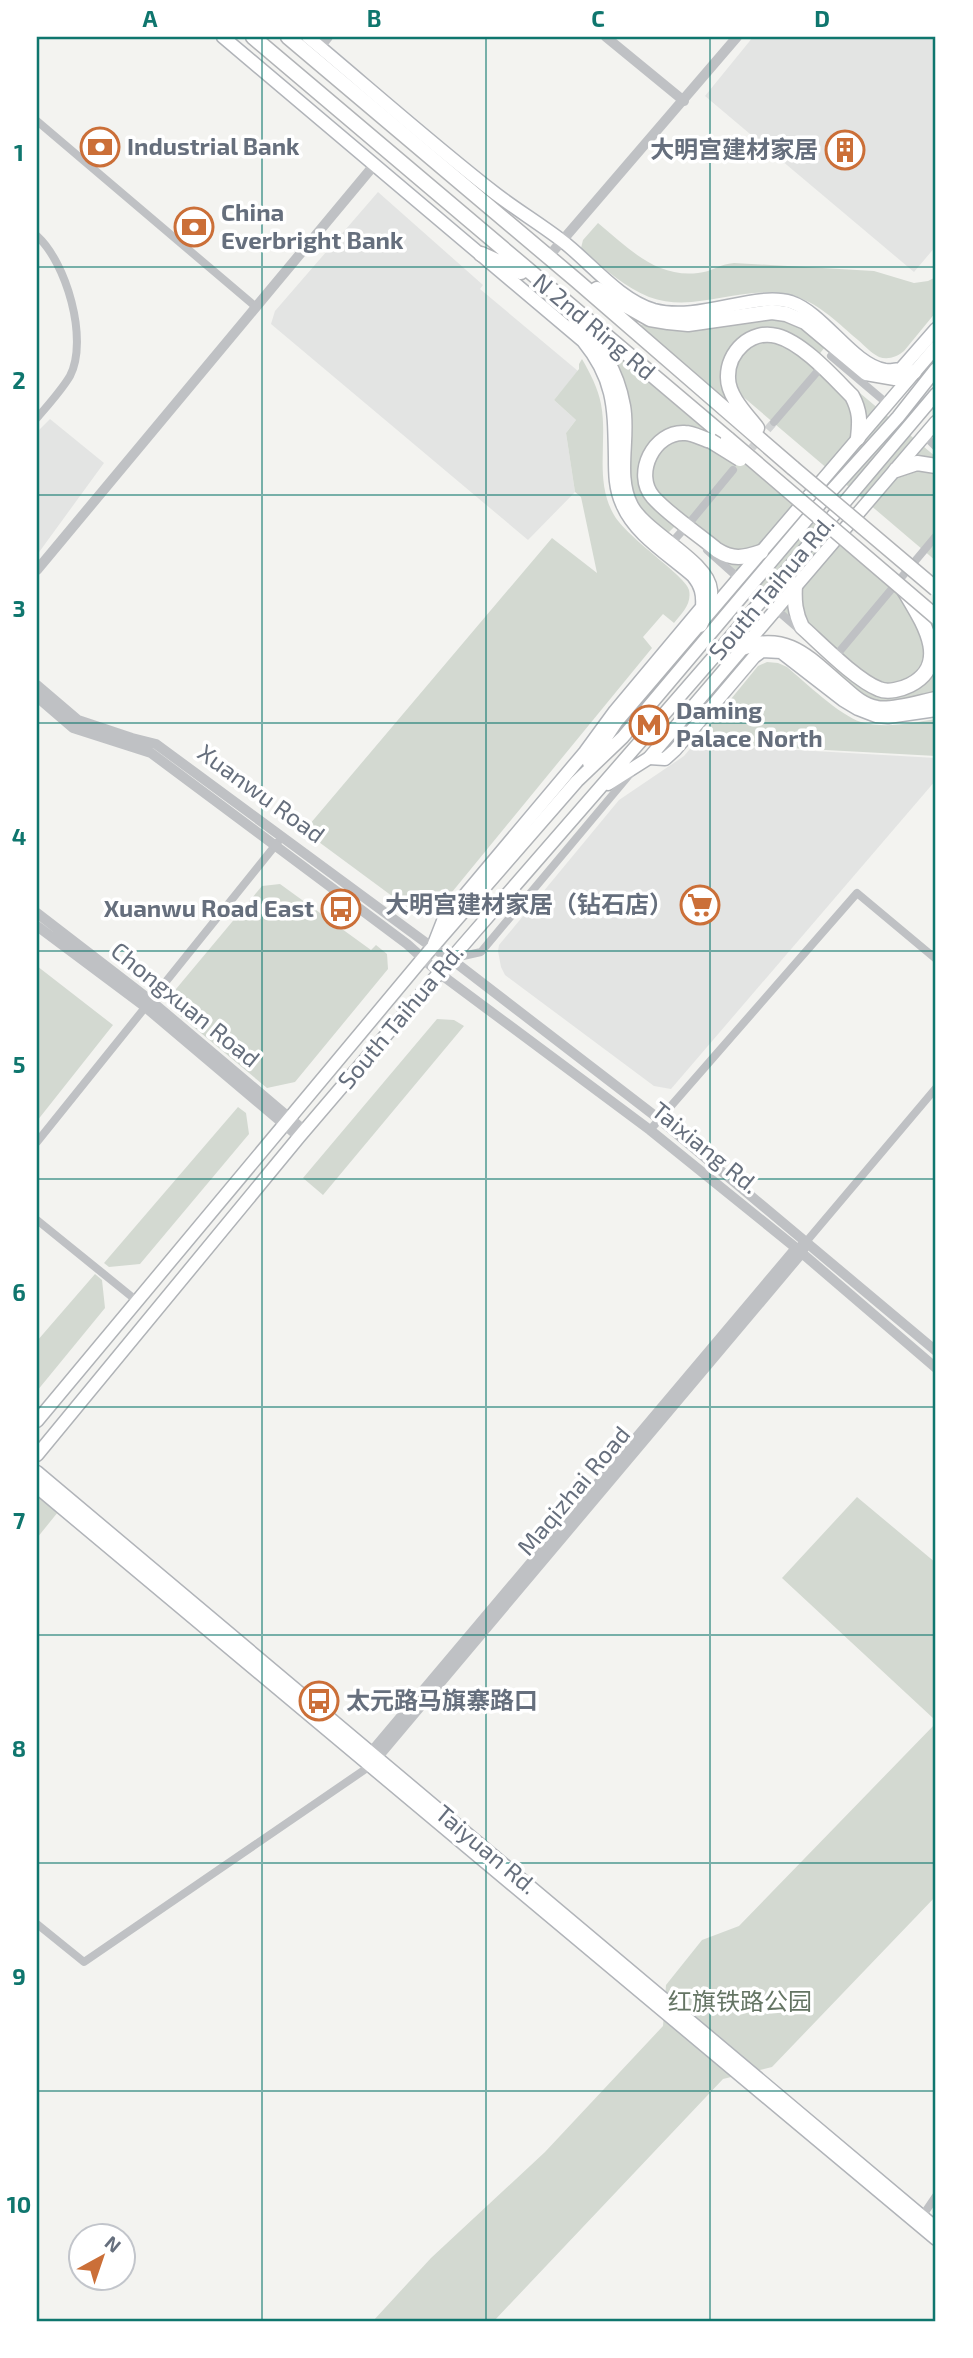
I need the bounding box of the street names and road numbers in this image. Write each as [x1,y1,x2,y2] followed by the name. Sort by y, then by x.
[528,266,662,385] street label: N 2nd Ring Rd
[702,509,840,665] street label: South Taihua Rd.
[193,737,331,848] street label: Xuanwu Road
[106,935,266,1073] street label: Chongxuan Road
[331,938,469,1094] street label: South Taihua Rd.
[647,1095,765,1199] street label: Taixiang Rd.
[510,1420,635,1561] street label: Maqizhai Road
[430,1798,544,1900] street label: Taiyuan Rd.

